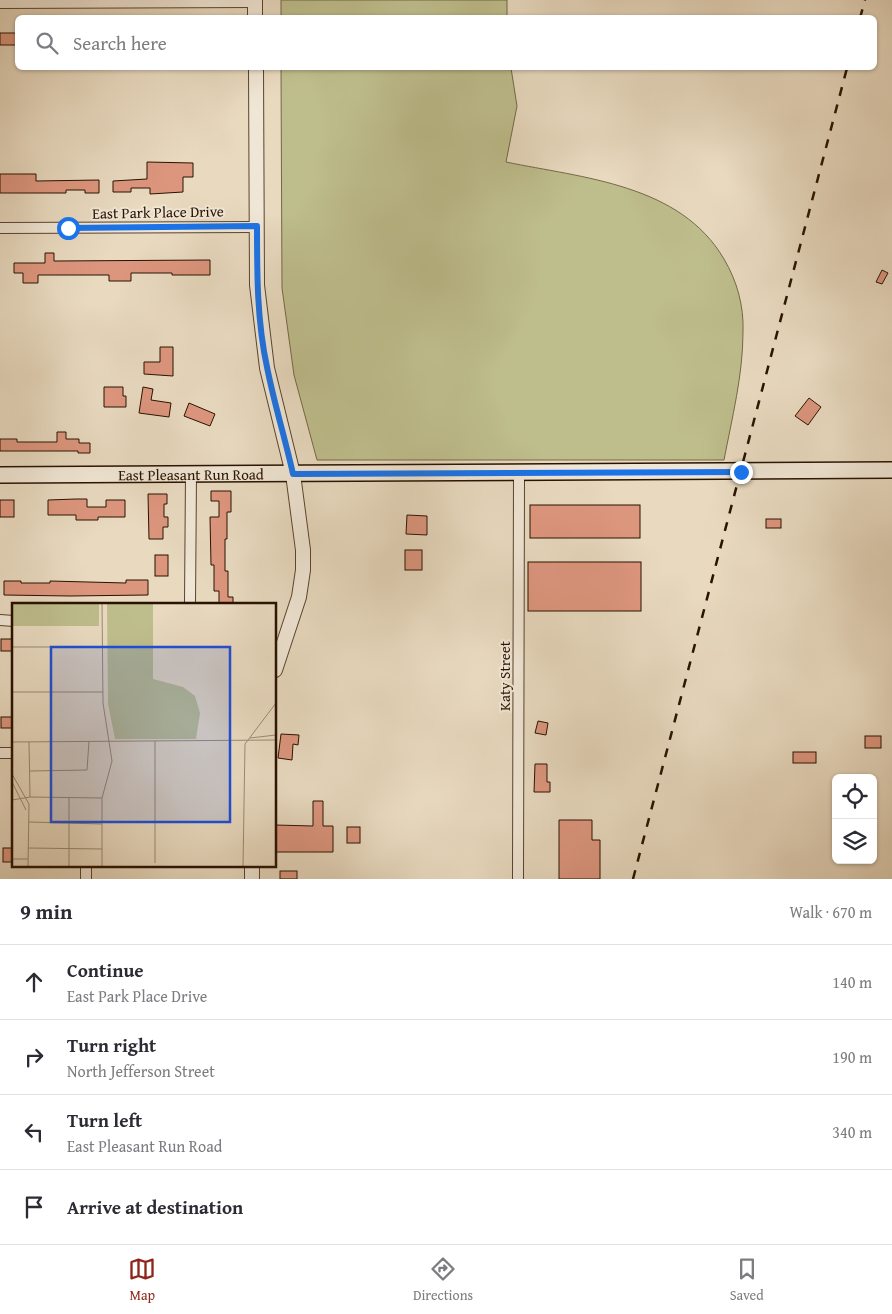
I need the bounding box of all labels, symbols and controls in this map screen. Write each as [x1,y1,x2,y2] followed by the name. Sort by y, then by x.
[15,15,877,70] search box
[33,29,61,57] icon: search
[73,29,167,57] text: Search here
[92,200,224,224] street label: East Park Place Drive
[57,217,80,240] route start
[730,461,753,484] route end
[118,463,264,485] street label: East Pleasant Run Road
[12,603,276,866] inset map
[494,640,515,711] street label: Katy Street
[832,774,877,864] map controls
[832,774,877,819] button: locate
[832,819,877,864] button: layers
[20,896,72,927] text: 9 min
[789,900,872,924] text: Walk · 670 m
[67,956,144,984] text: Continue
[20,968,48,996] icon: ahead
[832,970,872,994] text: 140 m
[67,984,207,1008] text: East Park Place Drive
[67,1031,156,1059] text: Turn right
[20,1043,48,1071] icon: right
[832,1045,872,1069] text: 190 m
[67,1059,215,1083] text: North Jefferson Street
[67,1106,142,1134] text: Turn left
[20,1118,48,1146] icon: left
[832,1120,872,1144] text: 340 m
[67,1134,222,1158] text: East Pleasant Run Road
[20,1193,48,1221] icon: arrive
[67,1193,243,1221] text: Arrive at destination
[128,1255,156,1305] tab: Map
[413,1255,473,1305] tab: Directions
[730,1255,764,1305] tab: Saved

